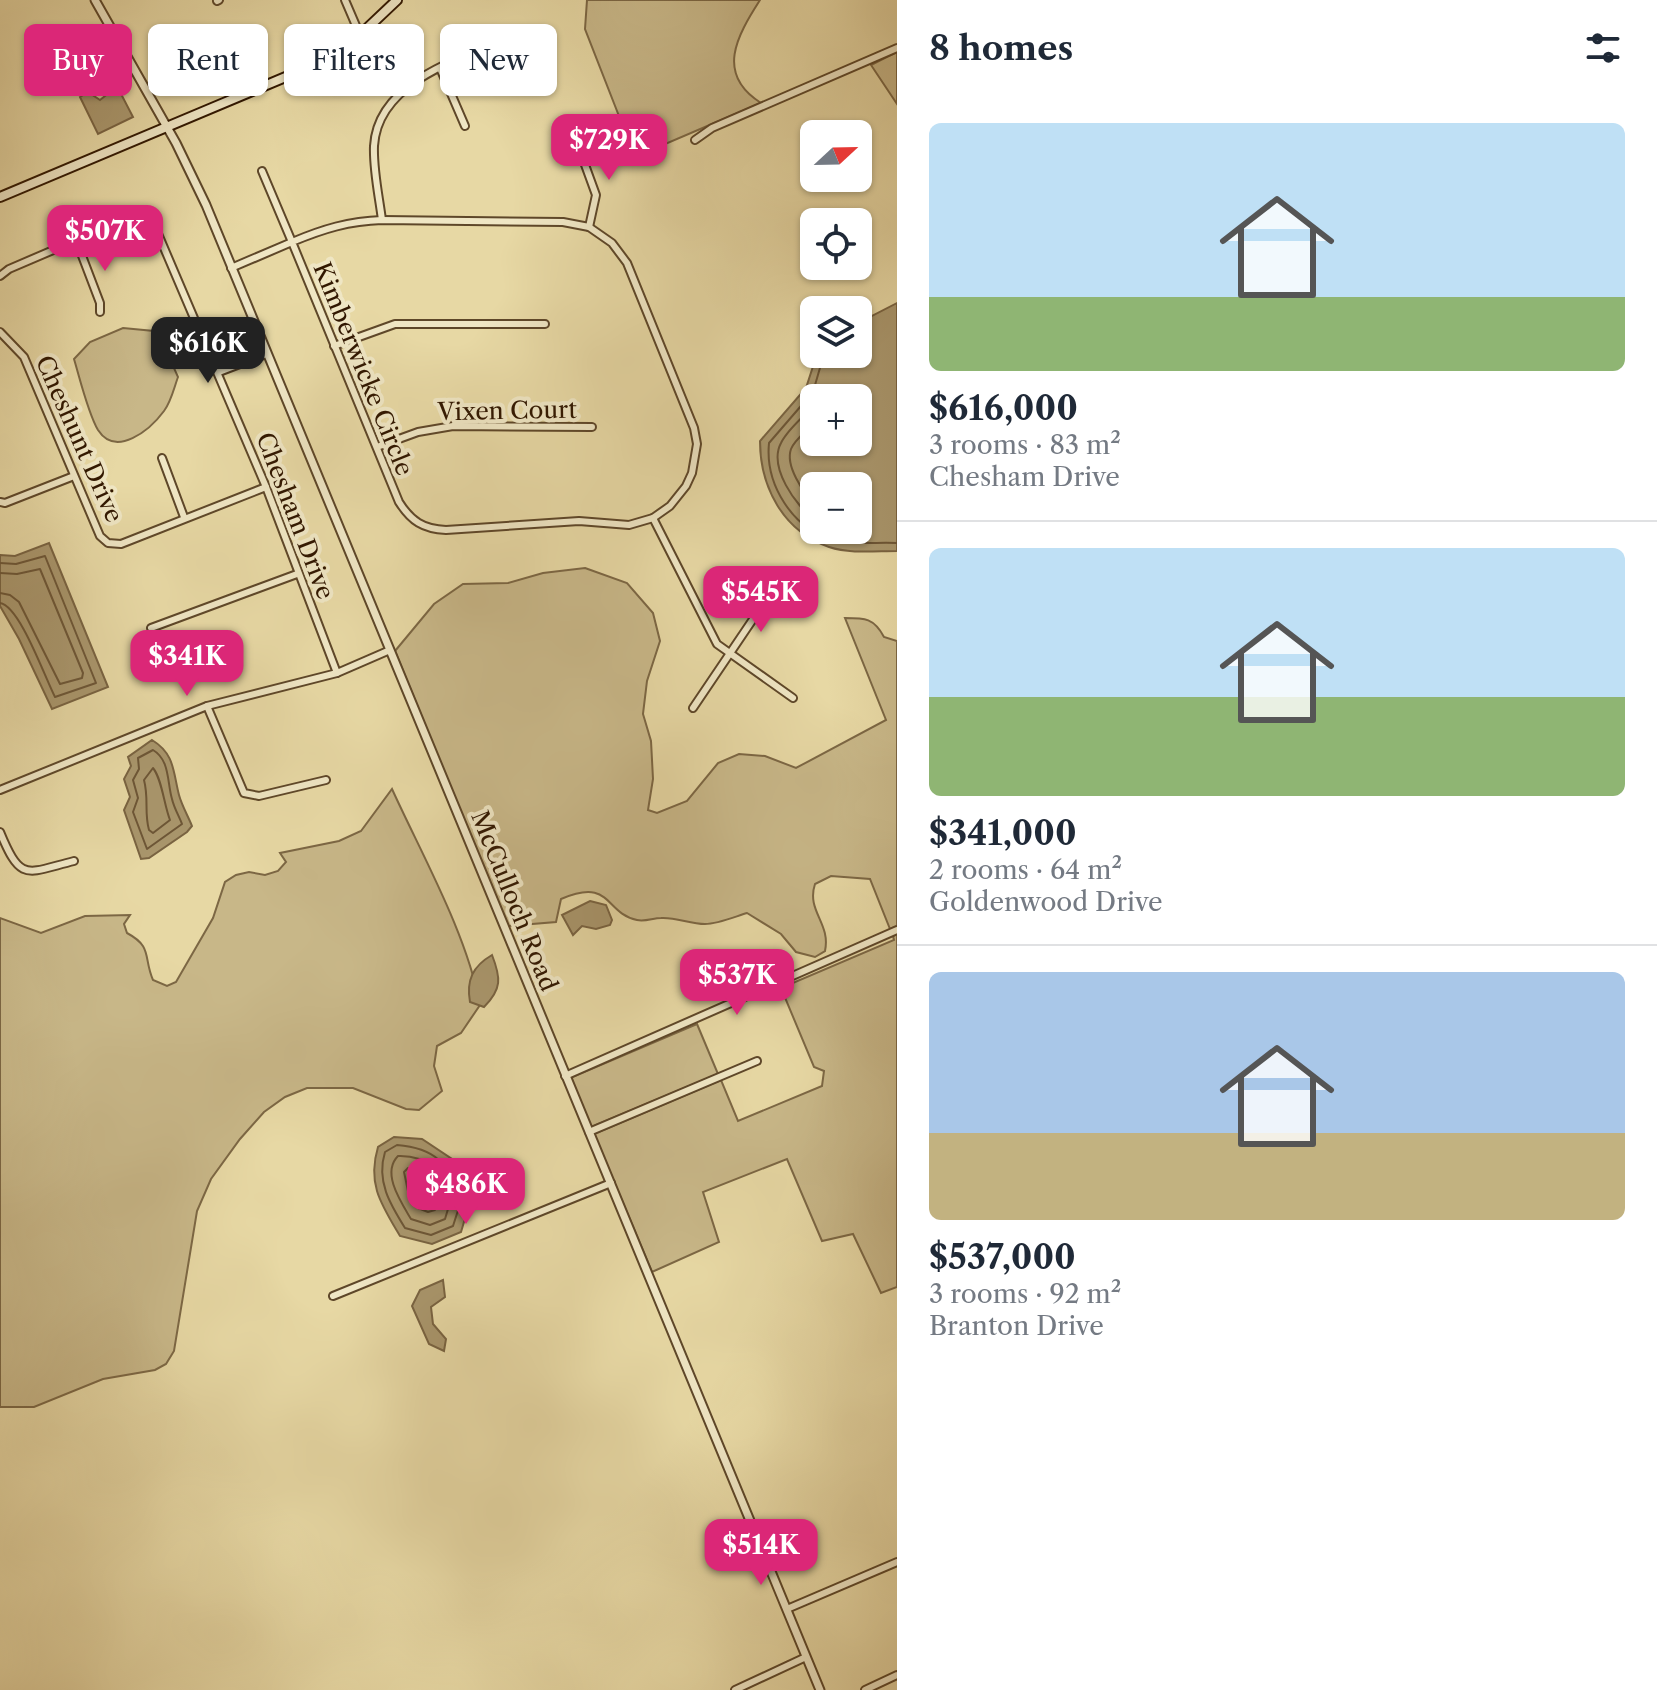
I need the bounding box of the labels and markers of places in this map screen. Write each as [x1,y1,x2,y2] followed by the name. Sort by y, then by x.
[553,114,665,182] pin: $729K
[49,205,161,273] pin: $507K
[152,317,264,385] pin: $616K
[705,566,817,634] pin: $545K
[131,630,243,698] pin: $341K
[681,949,793,1017] pin: $537K
[410,1158,522,1226] pin: $486K
[705,1519,817,1587] pin: $514K

